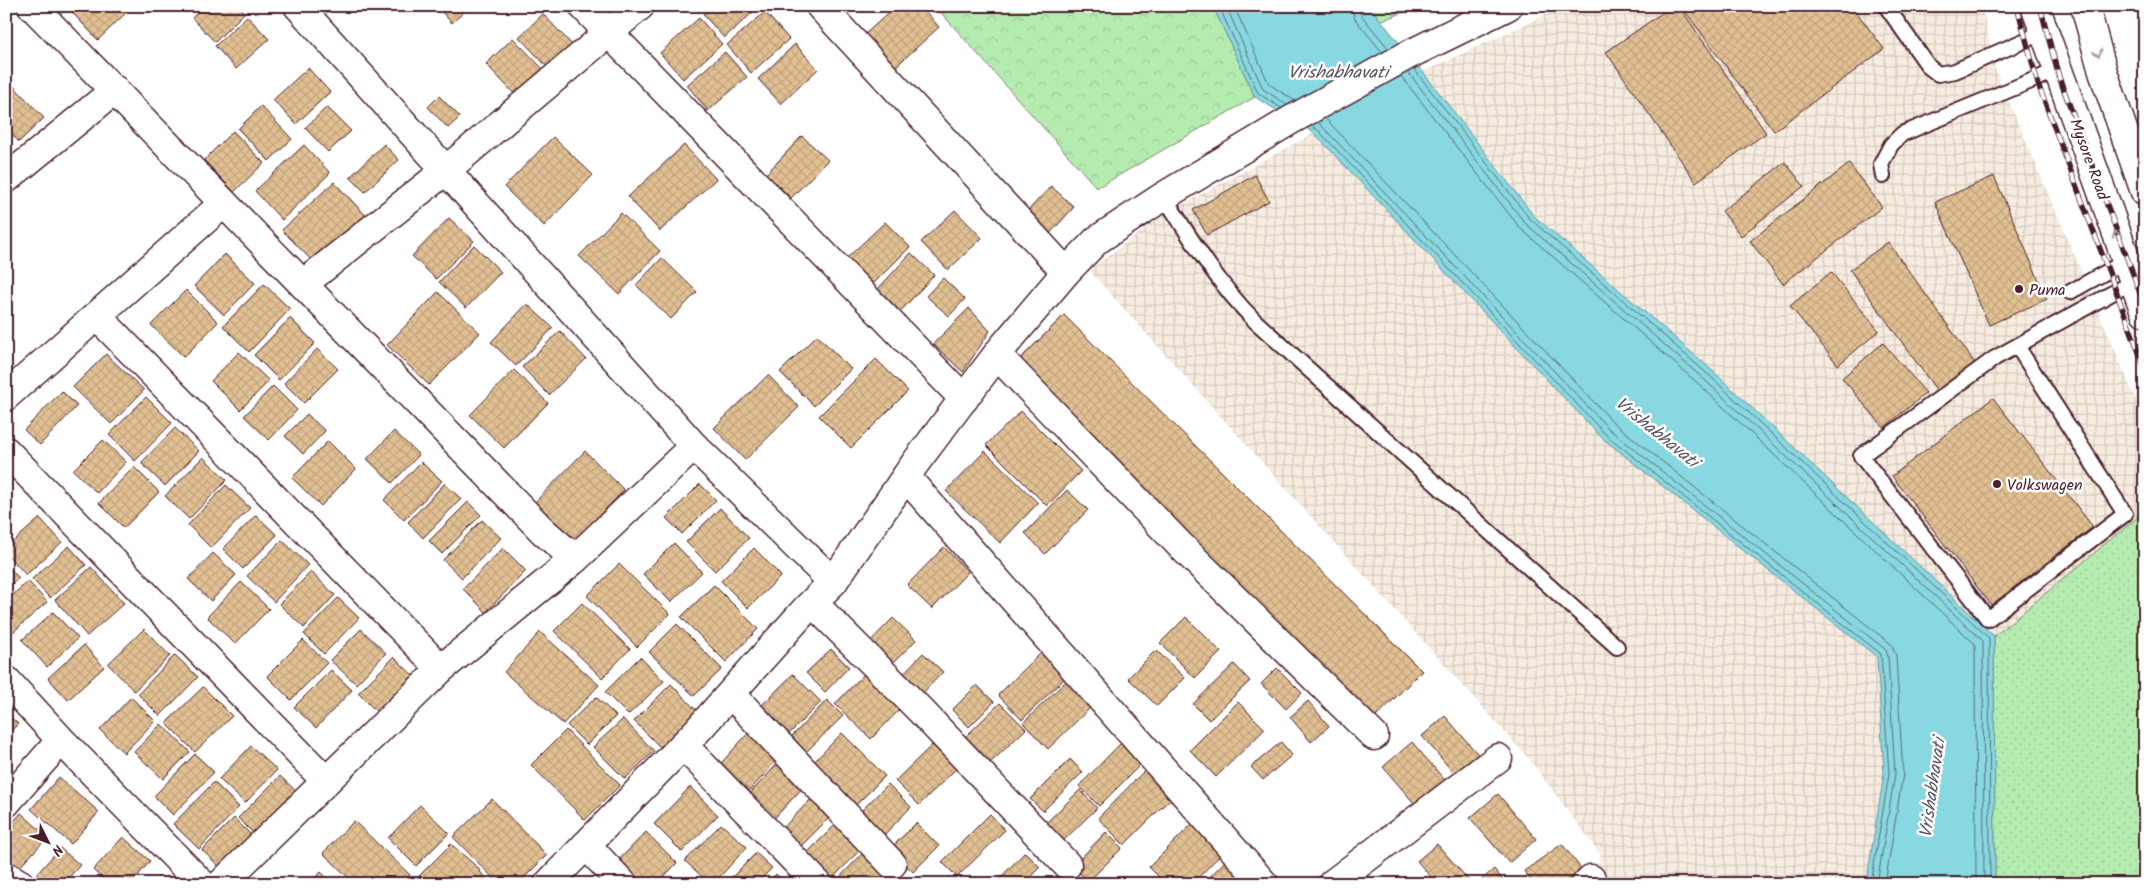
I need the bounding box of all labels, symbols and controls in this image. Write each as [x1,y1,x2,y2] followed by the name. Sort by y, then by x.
[2092,49,2103,58] one-way arrow
[1288,59,1392,88] water label: Vrishabhavati
[2062,115,2115,205] street label: Mysore Road
[2112,230,2122,238] one-way arrow
[2029,278,2066,303] place label: Puma
[2013,283,2025,295] marker: Puma
[1608,390,1707,478] water label: Vrishabhavati
[2007,473,2083,498] place label: Volkswagen
[1991,478,2003,490] marker: Volkswagen
[1912,733,1955,840] water label: Vrishabhavati
[22,818,72,868] north arrow
[46,839,68,861] text: N

